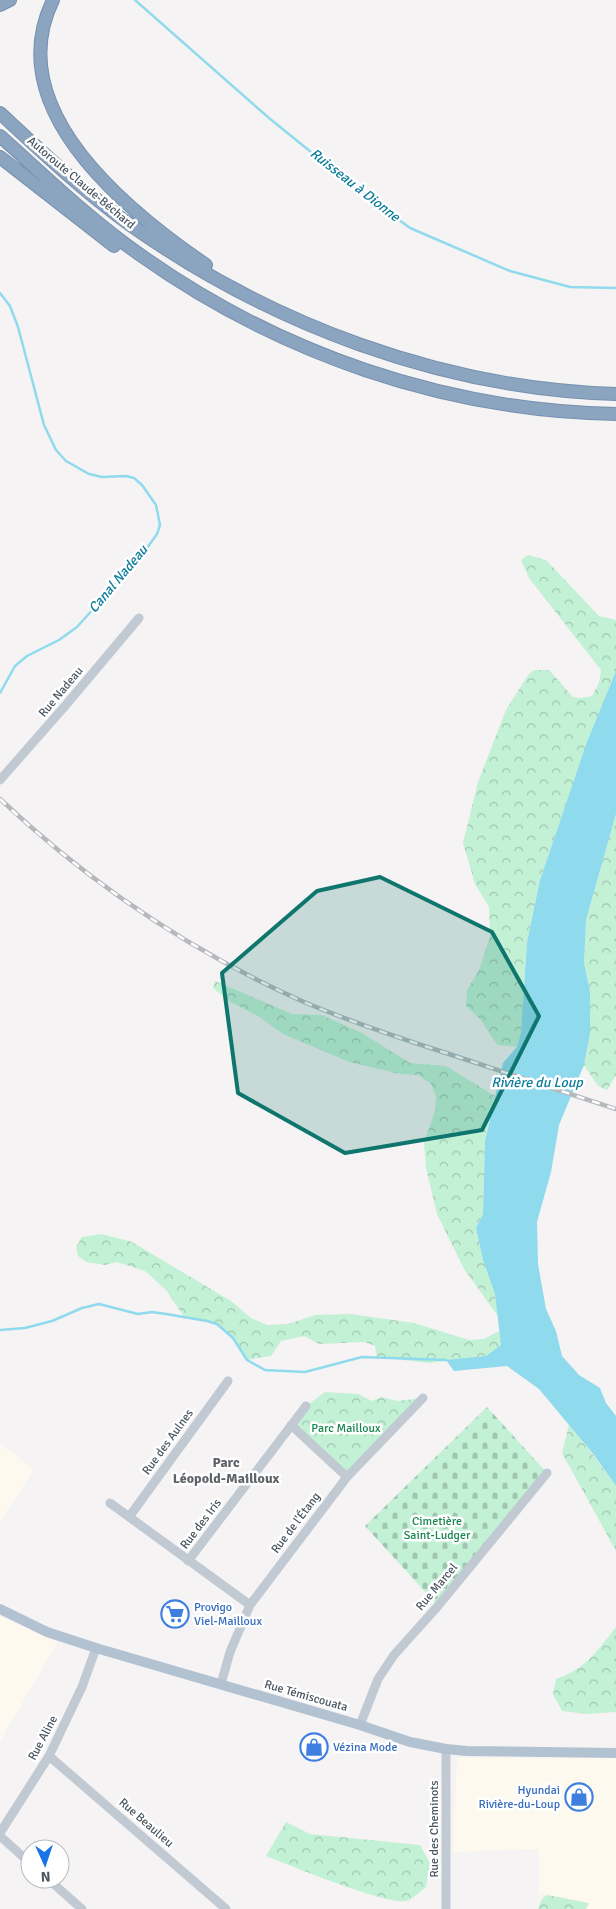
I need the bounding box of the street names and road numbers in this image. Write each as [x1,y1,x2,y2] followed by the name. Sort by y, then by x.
[24,134,138,232] street label: Autoroute Claude-Béchard
[36,664,86,720] street label: Rue Nadeau
[139,1406,197,1478] street label: Rue des Aulnes
[268,1489,324,1557] street label: Rue de l'Étang
[177,1496,225,1552] street label: Rue des Iris
[413,1560,461,1614] street label: Rue Marcel
[263,1677,349,1715] street label: Rue Témiscouata
[25,1713,61,1763] street label: Rue Aline
[427,1780,442,1878] street label: Rue des Cheminots
[116,1795,176,1851] street label: Rue Beaulieu

